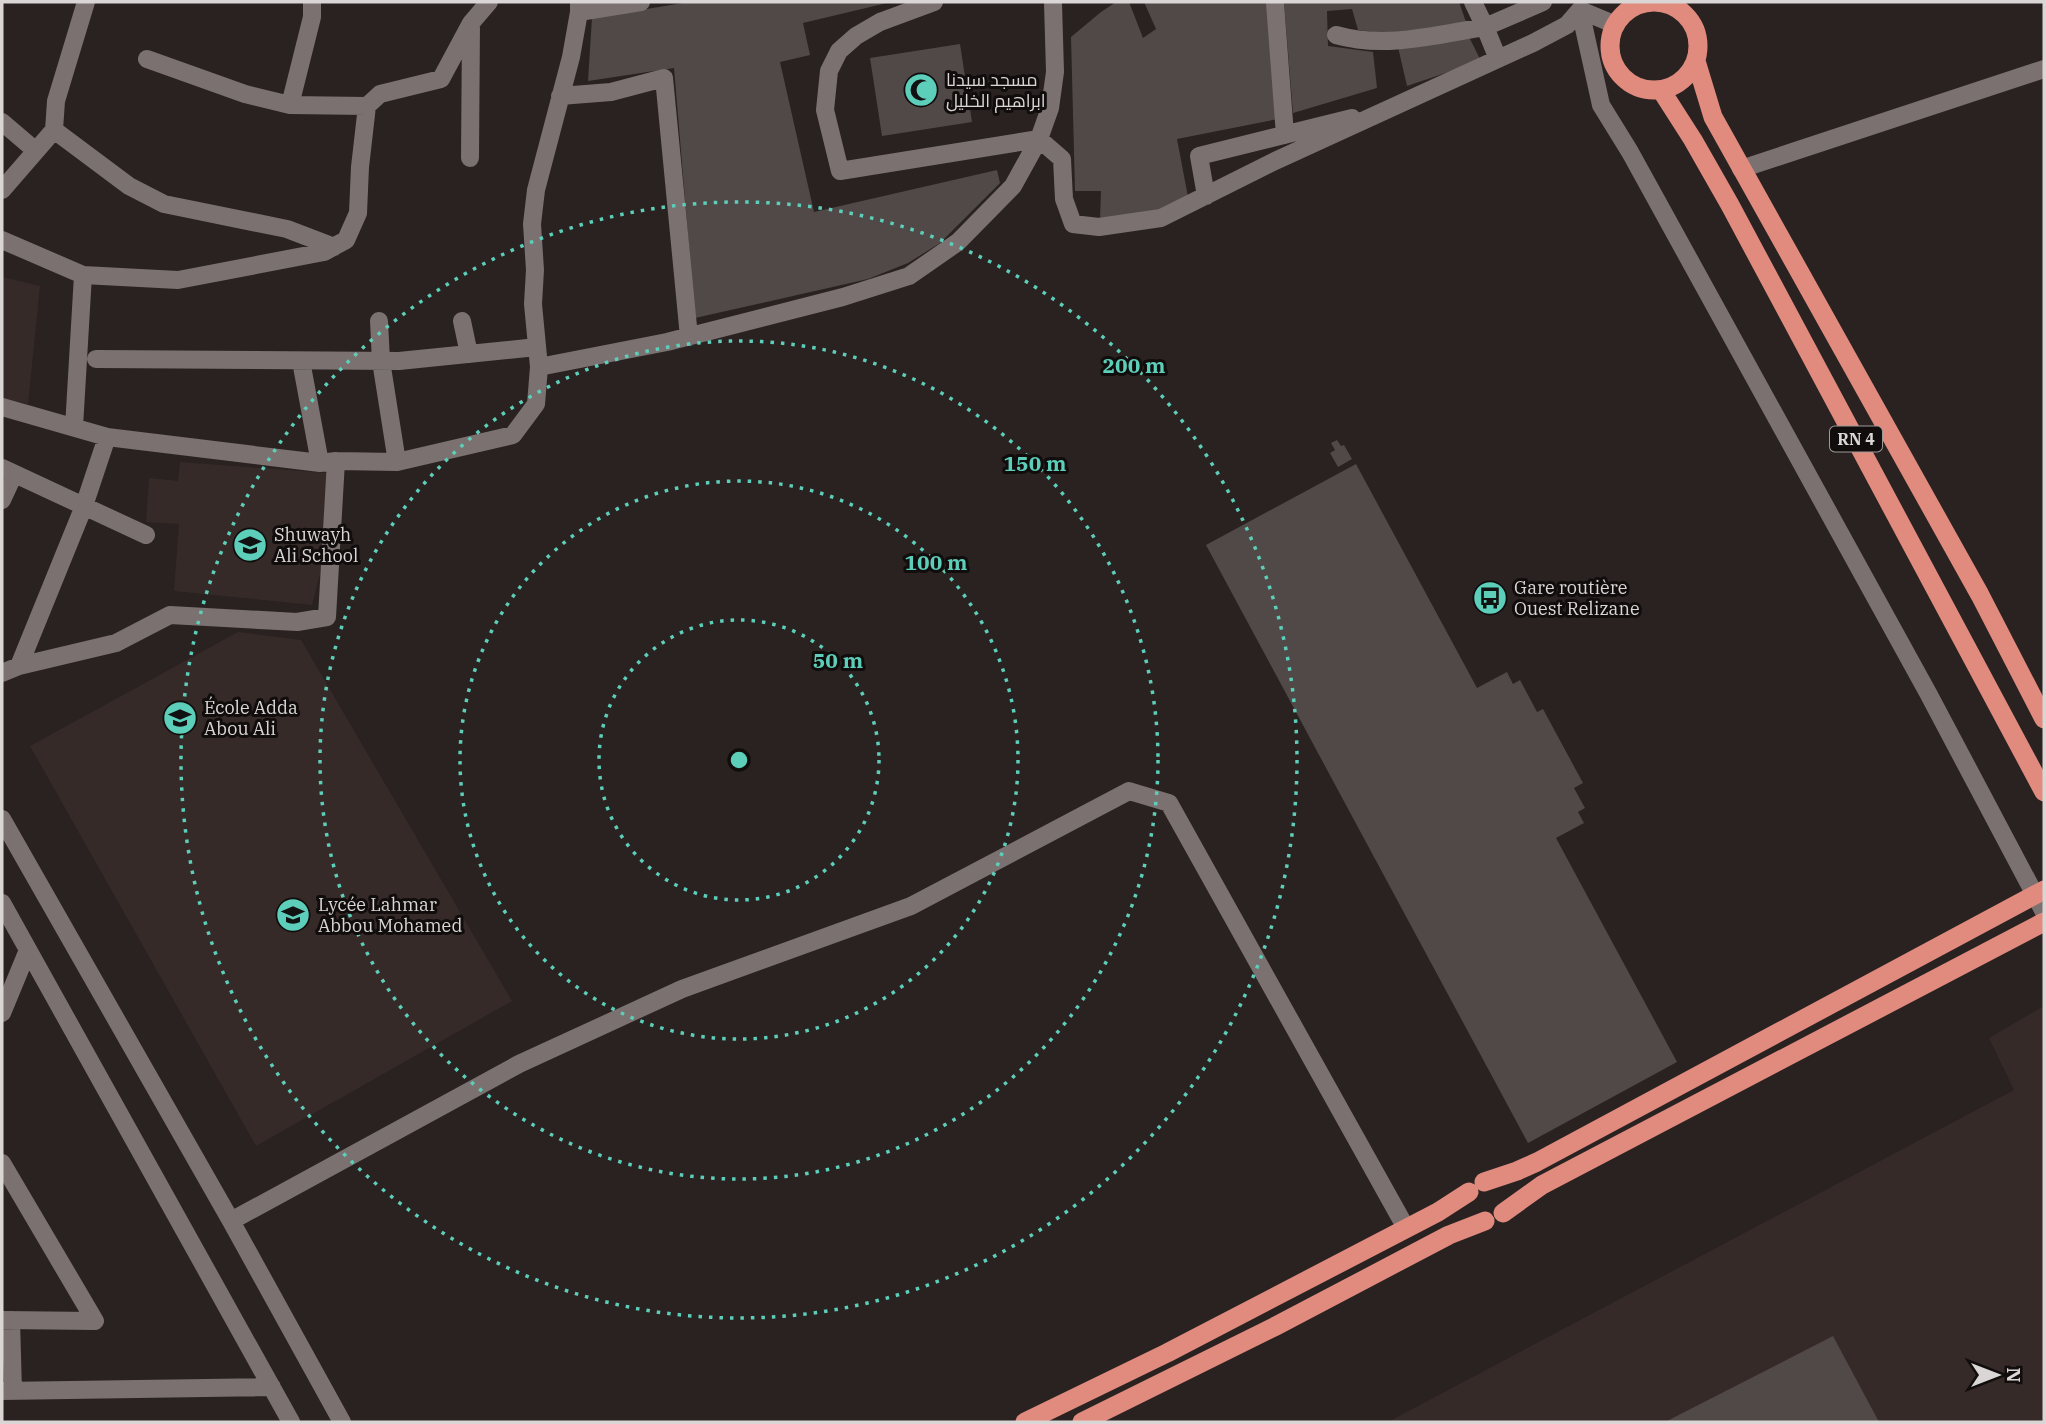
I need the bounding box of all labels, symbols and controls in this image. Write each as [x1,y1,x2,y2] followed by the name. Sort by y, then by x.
[946,68,1046,113] place label: مسجد سيدنا ابراهيم الخليل
[902,71,940,109] mosque icon: مسجد سيدنا ابراهيم الخليل
[1102,351,1166,379] text: 200 m
[1830,426,1882,452] road number: RN 4
[1003,449,1067,477] text: 150 m
[274,523,358,567] place label: Shuwayh Ali School
[231,526,269,564] school or university icon: Shuwayh Ali School
[904,548,968,576] text: 100 m
[1514,576,1640,620] place label: Gare routière Ouest Relizane
[1471,579,1509,617] bus stop icon: Gare routière Ouest Relizane
[813,646,863,674] text: 50 m
[204,696,298,740] place label: École Adda Abou Ali
[161,699,199,737] school or university icon: École Adda Abou Ali
[727,748,751,772] centre of rings
[318,893,462,937] place label: Lycée Lahmar Abbou Mohamed
[274,896,312,934] school or university icon: Lycée Lahmar Abbou Mohamed
[1962,1340,2032,1410] north arrow
[2002,1367,2026,1383] text: N

